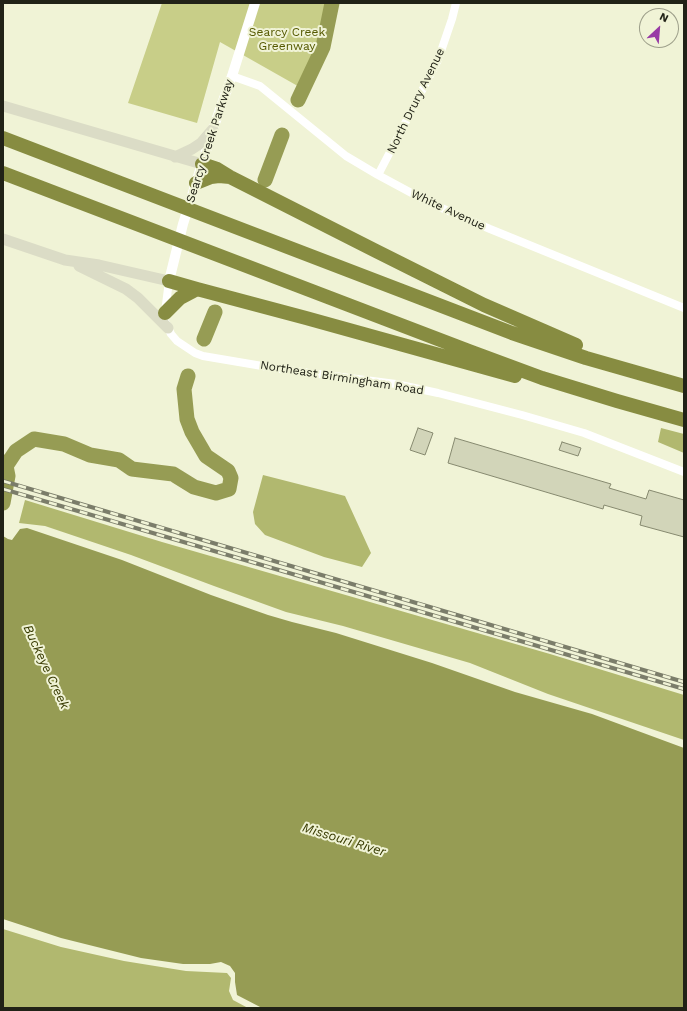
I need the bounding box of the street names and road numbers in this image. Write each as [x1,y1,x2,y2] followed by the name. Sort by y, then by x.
[384,46,448,156] street label: North Drury Avenue
[183,77,237,205] street label: Searcy Creek Parkway
[408,186,488,234] street label: White Avenue
[259,358,425,398] street label: Northeast Birmingham Road

